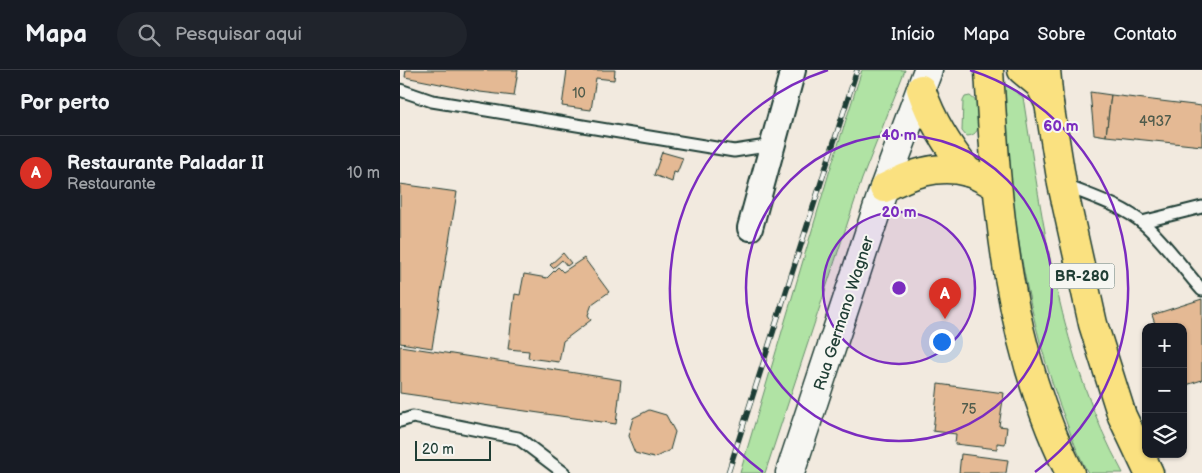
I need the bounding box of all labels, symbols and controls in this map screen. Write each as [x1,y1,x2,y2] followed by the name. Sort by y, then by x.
[117,12,467,57] search box
[25,20,87,49] text: Mapa
[135,21,163,49] icon: search
[175,23,302,46] text: Pesquisar aqui
[891,24,935,45] text: Início
[963,24,1009,45] text: Mapa
[1037,24,1085,45] text: Sobre
[1113,24,1177,45] text: Contato
[572,85,586,102] house number: 10
[20,90,110,115] text: Por perto
[1139,113,1171,130] house number: 4937
[1043,117,1079,136] text: 60 m
[881,126,917,145] text: 40 m
[67,152,264,175] text: Restaurante Paladar II
[31,164,41,183] text: A
[347,164,380,183] text: 10 m
[67,175,156,194] text: Restaurante
[882,203,917,222] text: 20 m
[810,234,878,393] street label: Rua Germano Wagner
[1050,264,1114,288] road number: BR-280
[929,278,961,319] pin: A
[890,279,908,297] centre of rings
[1142,323,1187,458] map controls
[1142,323,1187,368] button: +
[929,329,955,355] your location
[1142,368,1187,413] button: −
[962,401,976,418] house number: 75
[1142,413,1187,458] button: layers
[415,438,491,461] scale bar
[422,441,454,458] text: 20 m

